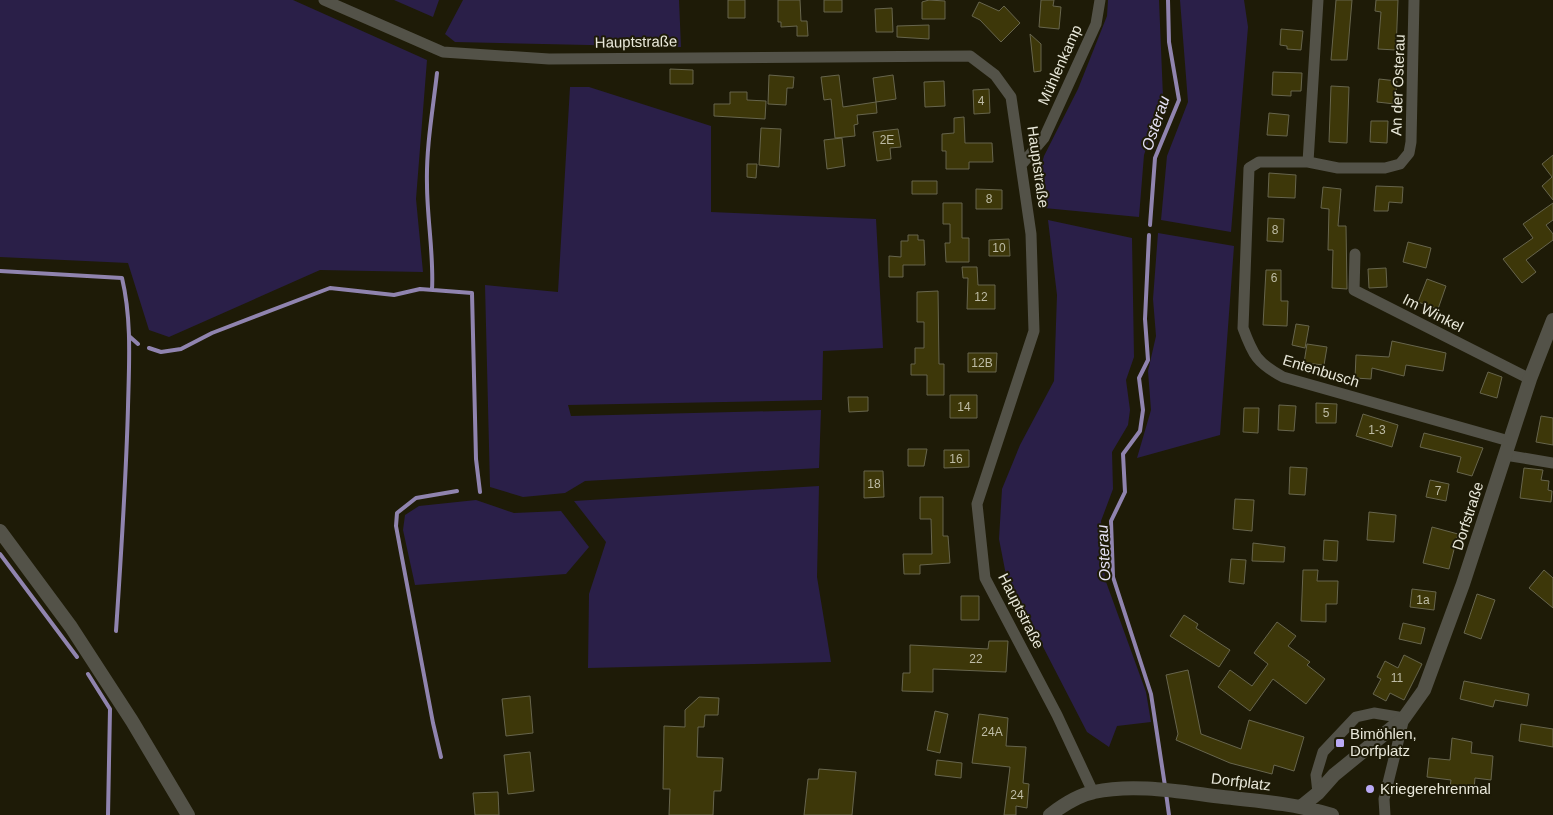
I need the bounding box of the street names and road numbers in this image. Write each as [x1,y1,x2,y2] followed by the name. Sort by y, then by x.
[1034,22,1085,107] street label: Mühlenkamp
[595,32,677,51] street label: Hauptstraße
[1387,34,1408,136] street label: An der Osterau
[1024,125,1053,209] street label: Hauptstraße
[1400,290,1466,335] street label: Im Winkel
[1281,351,1362,390] street label: Entenbusch
[1448,480,1487,552] street label: Dorfstraße
[995,570,1048,651] street label: Hauptstraße
[1210,769,1272,794] street label: Dorfplatz

